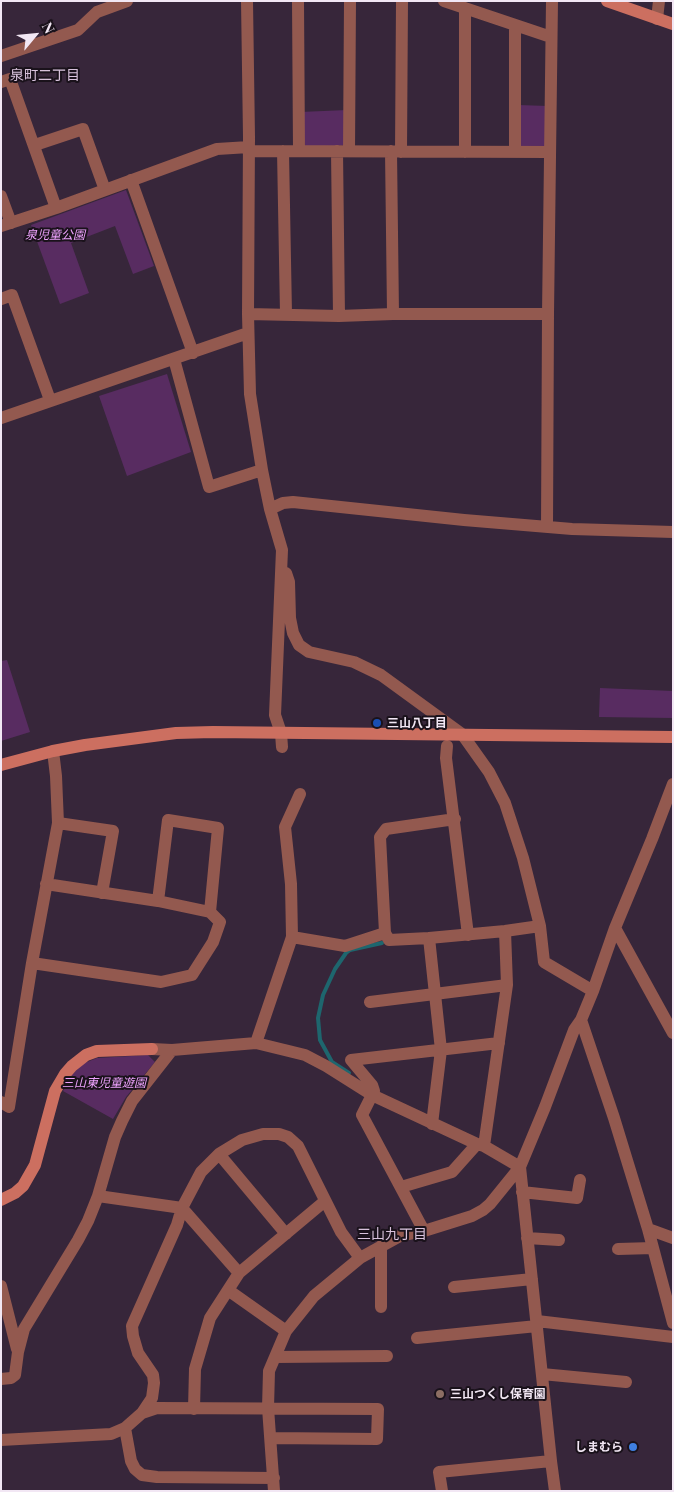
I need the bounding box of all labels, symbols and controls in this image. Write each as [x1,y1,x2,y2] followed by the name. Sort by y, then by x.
[10,10,60,60] north arrow
[38,19,59,37] text: N
[10,68,80,84] district label: 泉町二丁目
[25,228,85,242] park label: 泉児童公園
[387,716,447,730] place label: 三山八丁目
[371,717,383,729] marker: 三山八丁目
[62,1076,146,1090] park label: 三山東児童遊園
[357,1227,427,1243] district label: 三山九丁目
[450,1387,546,1401] place label: 三山つくし保育園
[434,1388,446,1400] marker: 三山つくし保育園
[575,1440,623,1454] place label: しまむら
[627,1441,639,1453] marker: しまむら

